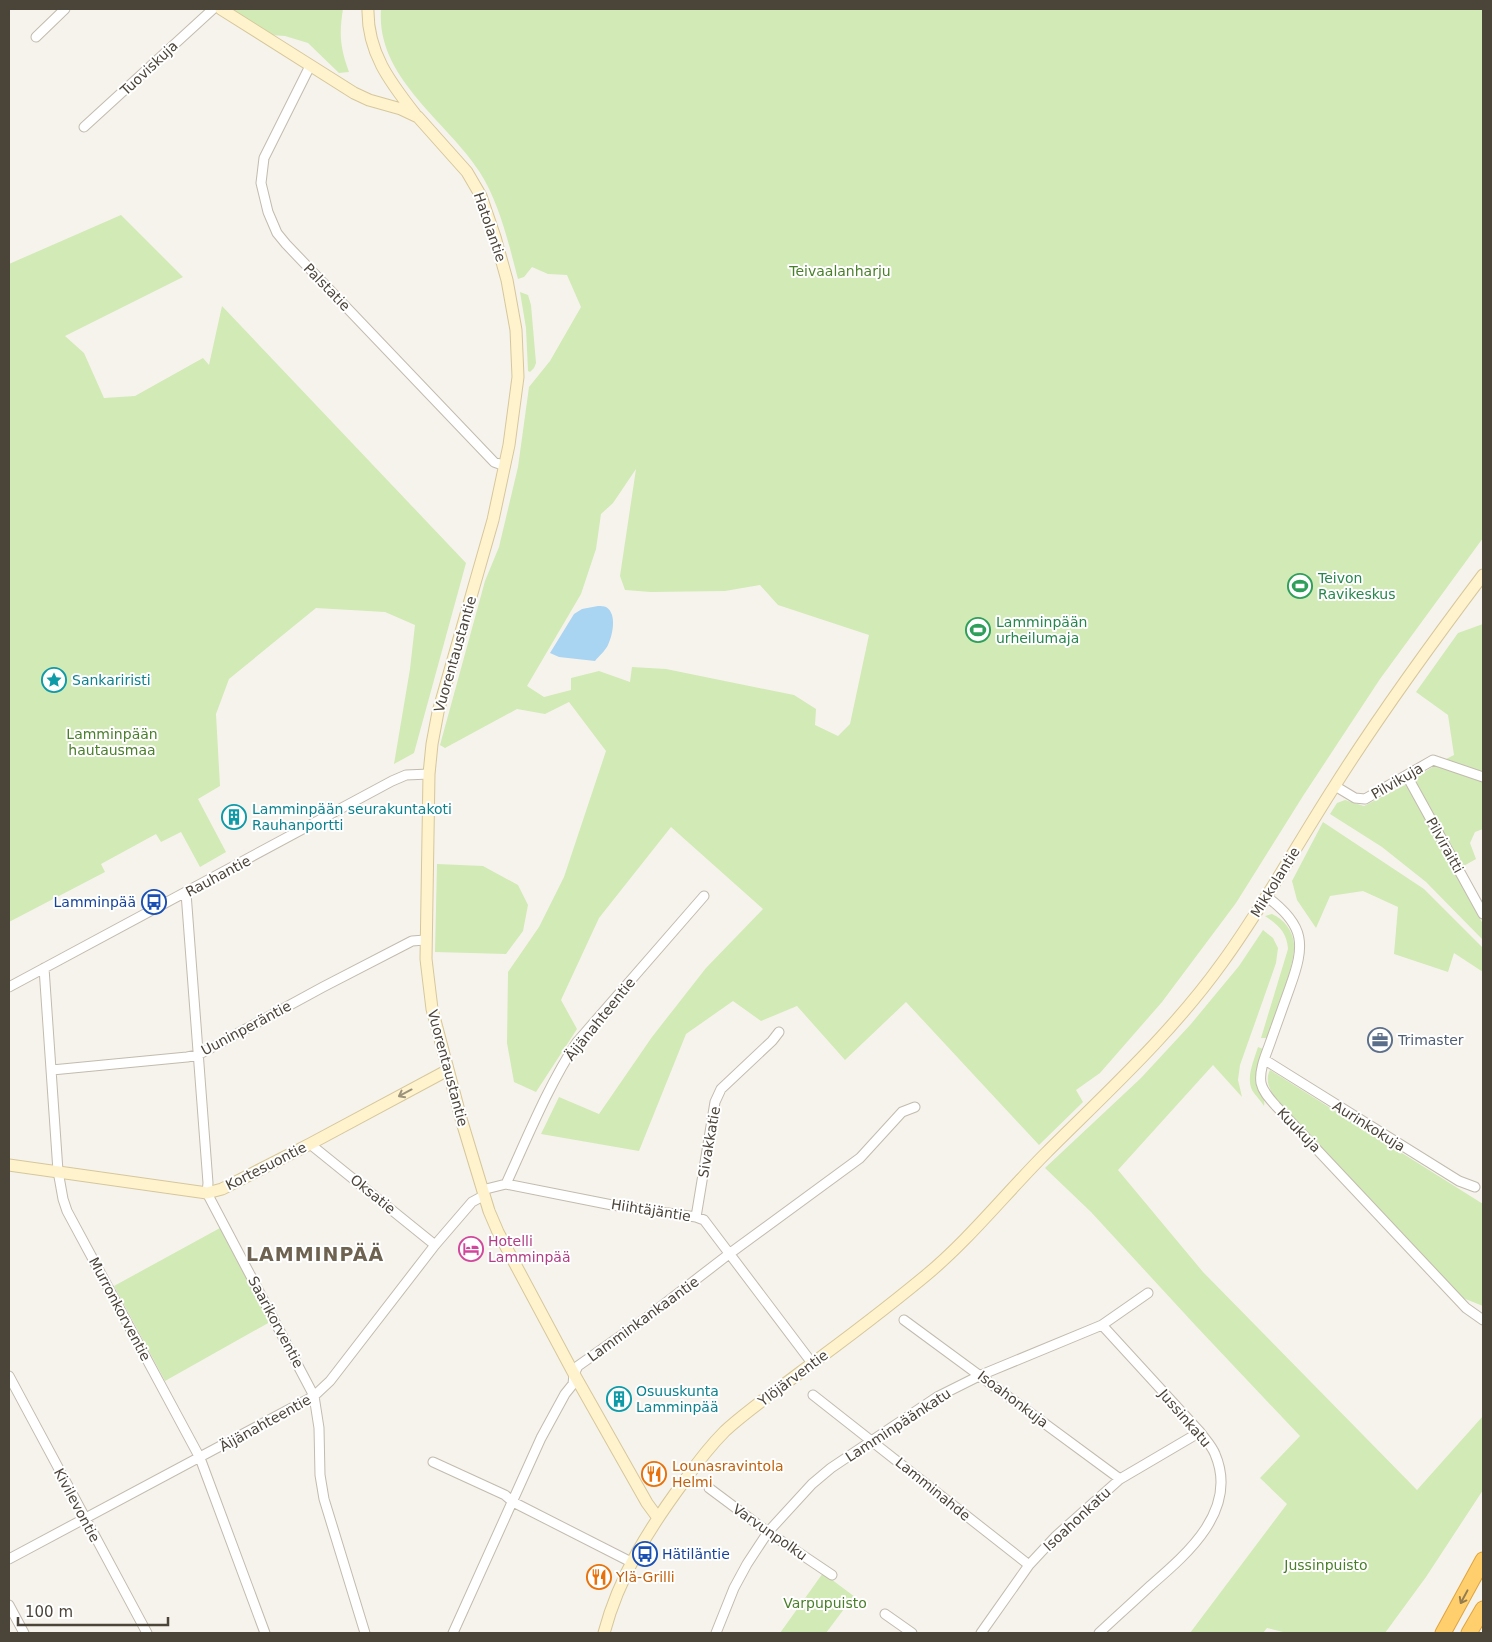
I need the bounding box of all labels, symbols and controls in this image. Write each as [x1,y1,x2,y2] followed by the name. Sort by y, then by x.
[116,37,181,99] street label: Tuoviskuja
[471,190,509,264] street label: Hatolantie
[301,260,353,314] street label: Palstatie
[788,263,891,279] park label: Teivaalanharju
[1317,570,1396,602] place label: Teivon Ravikeskus
[1287,573,1313,599] sports icon: Teivon Ravikeskus
[431,594,479,714] street label: Vuorentaustantie
[996,614,1087,646] place label: Lamminpään urheilumaja
[965,617,991,643] sports icon: Lamminpään urheilumaja
[41,667,67,693] place icon: Sankariristi
[72,672,151,688] place label: Sankariristi
[66,726,158,758] park label: Lamminpään hautausmaa
[1368,760,1426,802] street label: Pilvikuja
[252,801,452,833] place label: Lamminpään seurakuntakoti Rauhanportti
[221,804,247,830] building icon: Lamminpään seurakuntakoti Rauhanportti
[1423,814,1467,876] street label: Pilviraitti
[1247,844,1303,920] street label: Mikkolantie
[183,852,253,900] street label: Rauhantie
[141,889,167,915] bus stop icon: Lamminpää
[54,894,136,910] place label: Lamminpää
[561,974,638,1064] street label: Äijänahteentie
[198,998,294,1058] street label: Uuninperäntie
[425,1008,471,1128] street label: Vuorentaustantie
[1367,1027,1393,1053] office icon: Trimaster
[1397,1032,1464,1048] place label: Trimaster
[397,1088,412,1098] one-way arrow
[1330,1097,1408,1155] street label: Aurinkokuja
[695,1105,723,1179] street label: Sivakkatie
[1274,1105,1324,1155] street label: Kuukuja
[223,1139,309,1193] street label: Kortesuontie
[347,1171,399,1217] street label: Oksatie
[610,1196,692,1224] street label: Hiihtäjäntie
[488,1233,570,1265] place label: Hotelli Lamminpää
[458,1236,484,1262] hotel icon: Hotelli Lamminpää
[246,1242,384,1265] district label: LAMMINPÄÄ
[86,1254,154,1364] street label: Murronkorventie
[245,1273,307,1371] street label: Saarikorventie
[584,1273,702,1365] street label: Lamminkankaantie
[754,1347,831,1410] street label: Ylöjärventie
[975,1367,1051,1431] street label: Isoahonkuja
[636,1383,719,1415] place label: Osuuskunta Lamminpää
[842,1385,954,1465] street label: Lamminpäänkatu
[1155,1385,1214,1450] street label: Jussinkatu
[606,1386,632,1412] building icon: Osuuskunta Lamminpää
[216,1390,313,1455] street label: Äijänahteentie
[892,1454,974,1524] street label: Lamminahde
[672,1458,784,1490] place label: Lounasravintola Helmi
[641,1461,667,1487] restaurant icon: Lounasravintola Helmi
[51,1465,103,1545] street label: Kivilevontie
[1040,1484,1114,1554] street label: Isoahonkatu
[730,1501,810,1563] street label: Varvunpolku
[632,1541,658,1567] bus stop icon: Hätiläntie
[662,1546,730,1562] place label: Hätiläntie
[1283,1557,1368,1573] park label: Jussinpuisto
[586,1564,612,1590] restaurant icon: Ylä-Grilli
[615,1569,675,1585] place label: Ylä-Grilli
[1459,1590,1469,1605] one-way arrow
[18,1594,168,1626] scale bar
[783,1595,867,1611] park label: Varpupuisto
[25,1603,73,1621] text: 100 m

